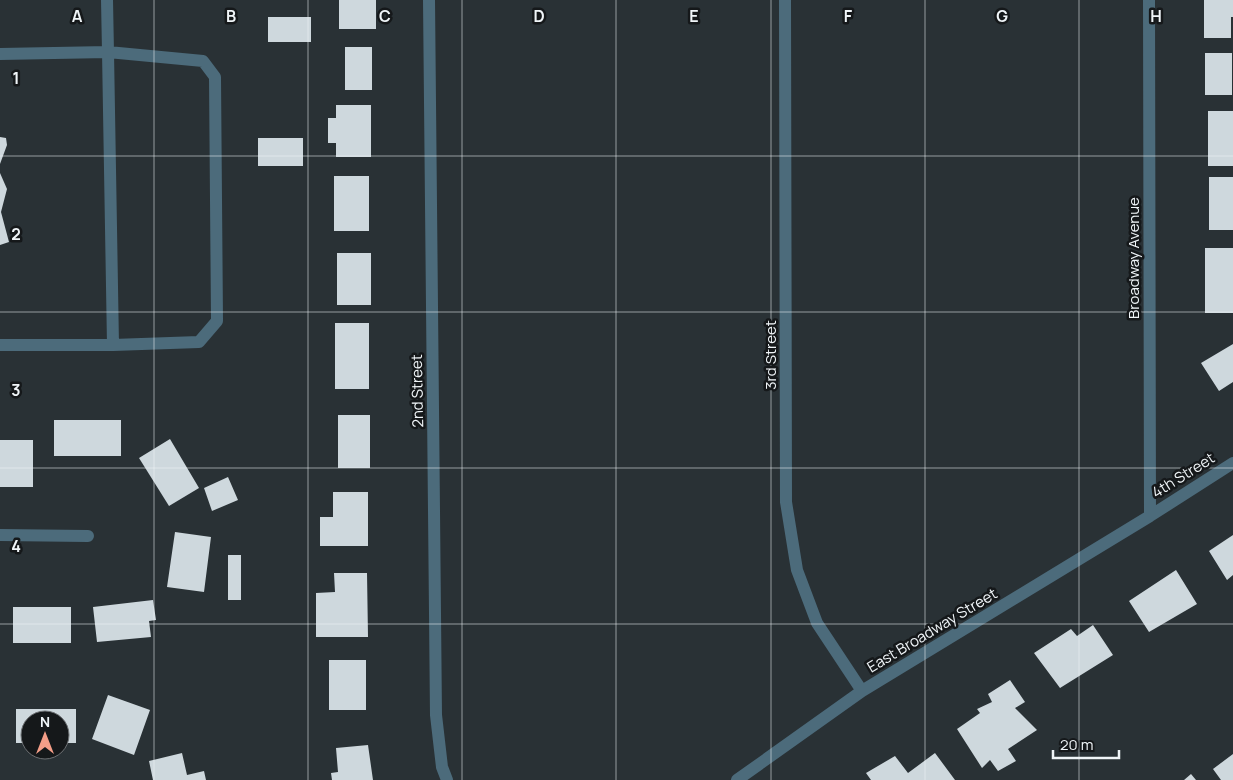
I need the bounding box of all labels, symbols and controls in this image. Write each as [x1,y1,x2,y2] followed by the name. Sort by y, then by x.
[72,5,83,27] text: A
[226,5,236,27] text: B
[379,5,391,27] text: C
[533,5,545,27] text: D
[689,5,699,27] text: E
[844,5,853,27] text: F
[996,5,1008,27] text: G
[1150,5,1162,27] text: H
[12,67,20,89] text: 1
[1123,197,1144,319] street label: Broadway Avenue
[11,223,21,245] text: 2
[760,320,781,390] street label: 3rd Street
[406,354,428,428] street label: 2nd Street
[11,379,21,401] text: 3
[1147,447,1219,503] street label: 4th Street
[11,535,21,557] text: 4
[863,583,1001,677] street label: East Broadway Street
[20,710,70,760] north arrow
[40,712,50,731] text: N
[1053,728,1119,760] scale bar
[1060,734,1093,755] text: 20 m

